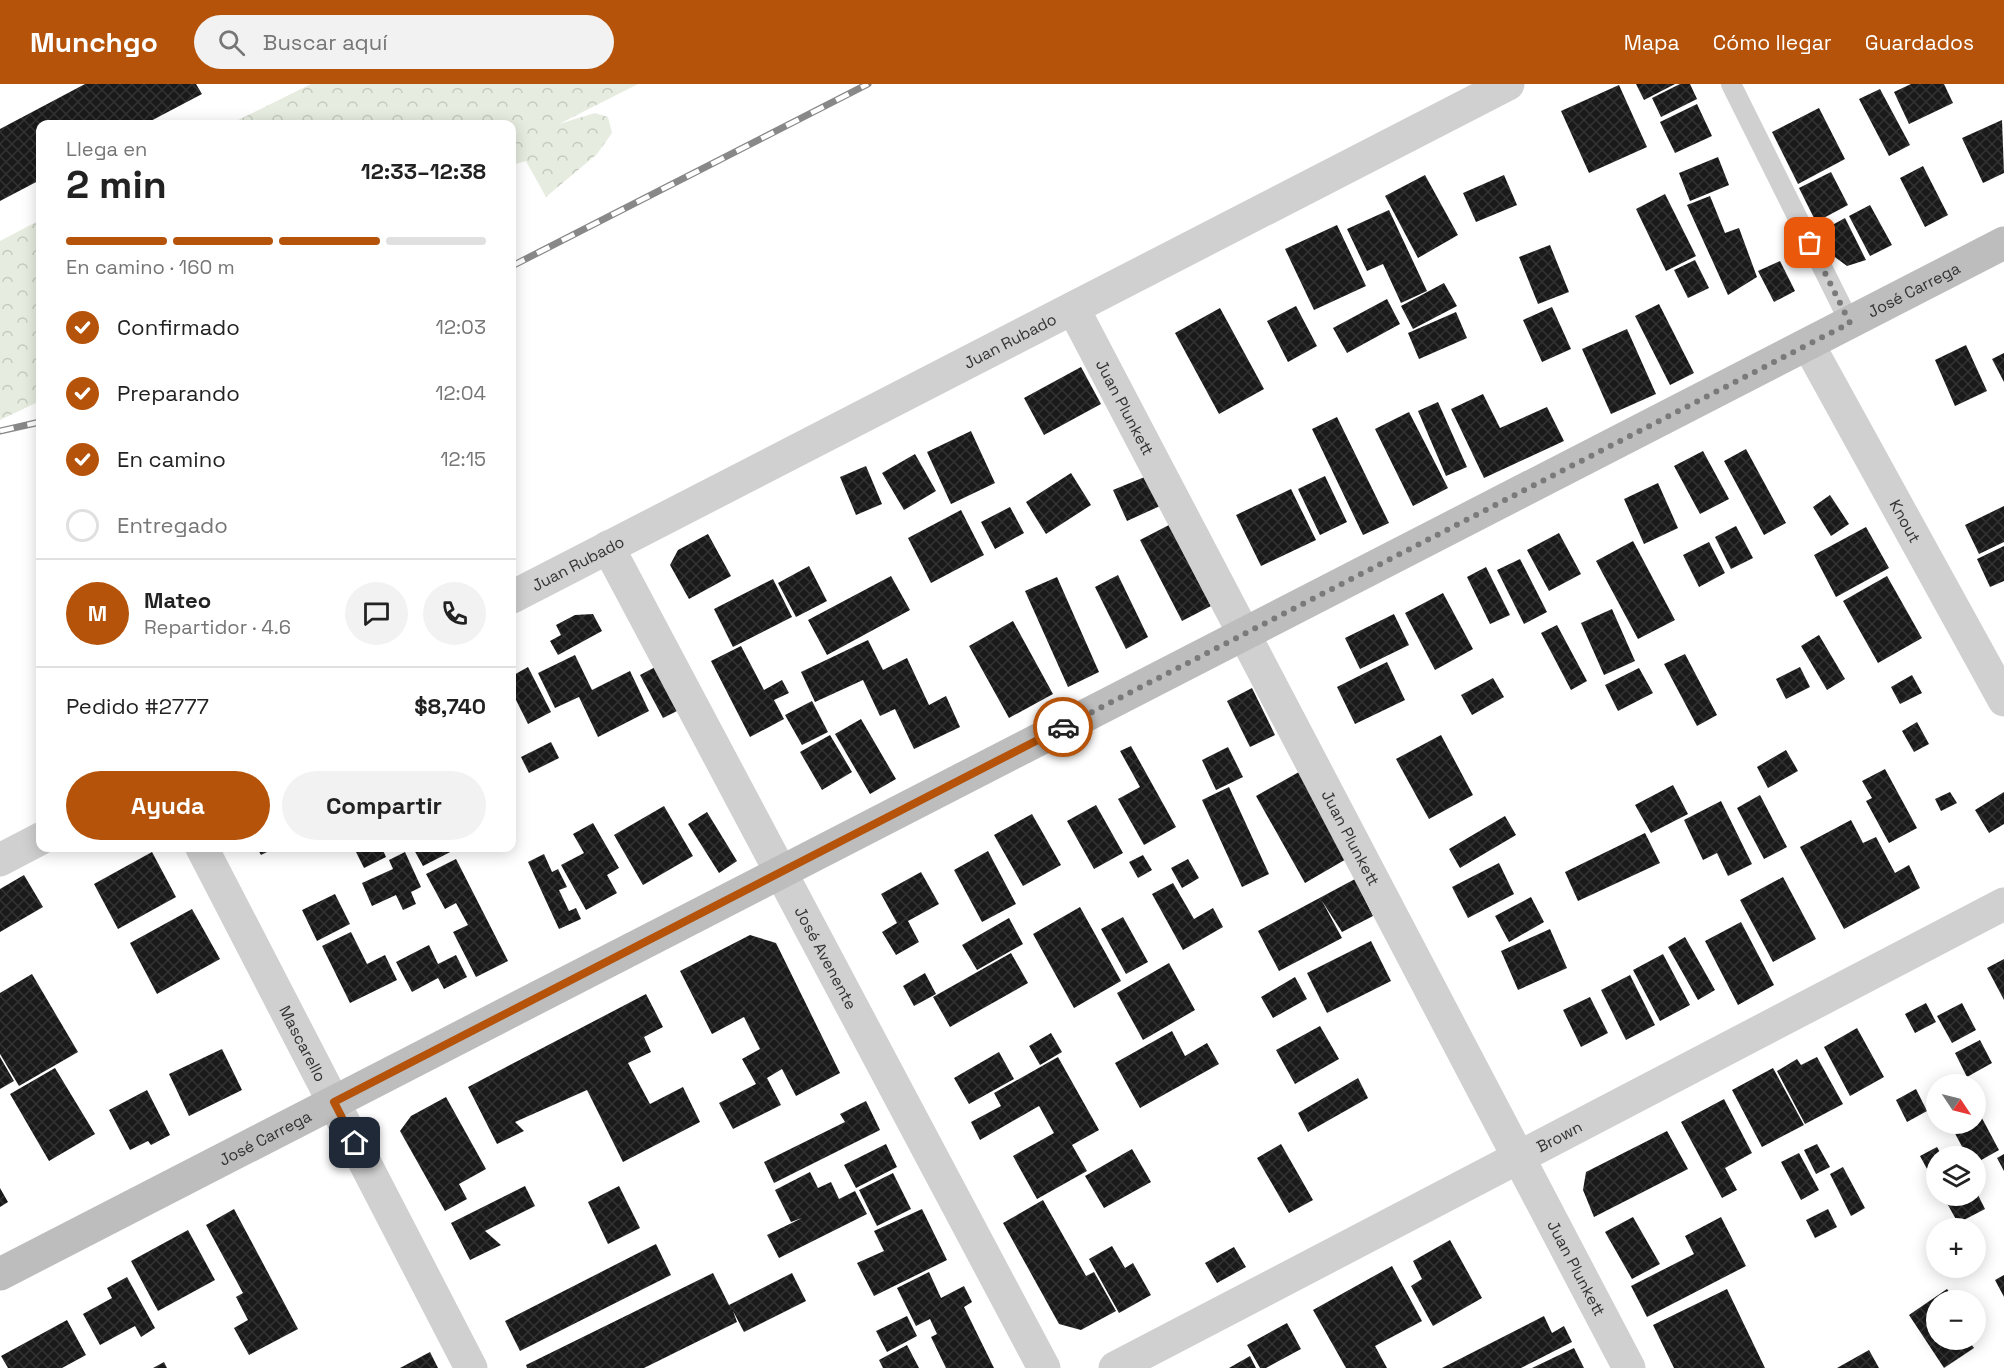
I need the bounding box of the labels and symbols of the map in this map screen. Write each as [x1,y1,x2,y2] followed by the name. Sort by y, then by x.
[1784,217,1835,268] pin
[1864,257,1963,322] street label: José Carrega
[960,308,1060,373] street label: Juan Rubado
[1091,356,1159,459] street label: Juan Plunkett
[1885,495,1926,546] street label: Knout
[528,531,628,596] street label: Juan Rubado
[1033,697,1093,757] courier
[1317,786,1385,889] street label: Juan Plunkett
[790,902,862,1013] street label: José Avenente
[275,1002,332,1085] street label: Mascarello
[1926,1074,1986,1134] north arrow
[215,1105,315,1170] street label: José Carrega
[1533,1116,1586,1157] street label: Brown
[329,1117,380,1168] pin
[1543,1216,1610,1320] street label: Juan Plunkett

